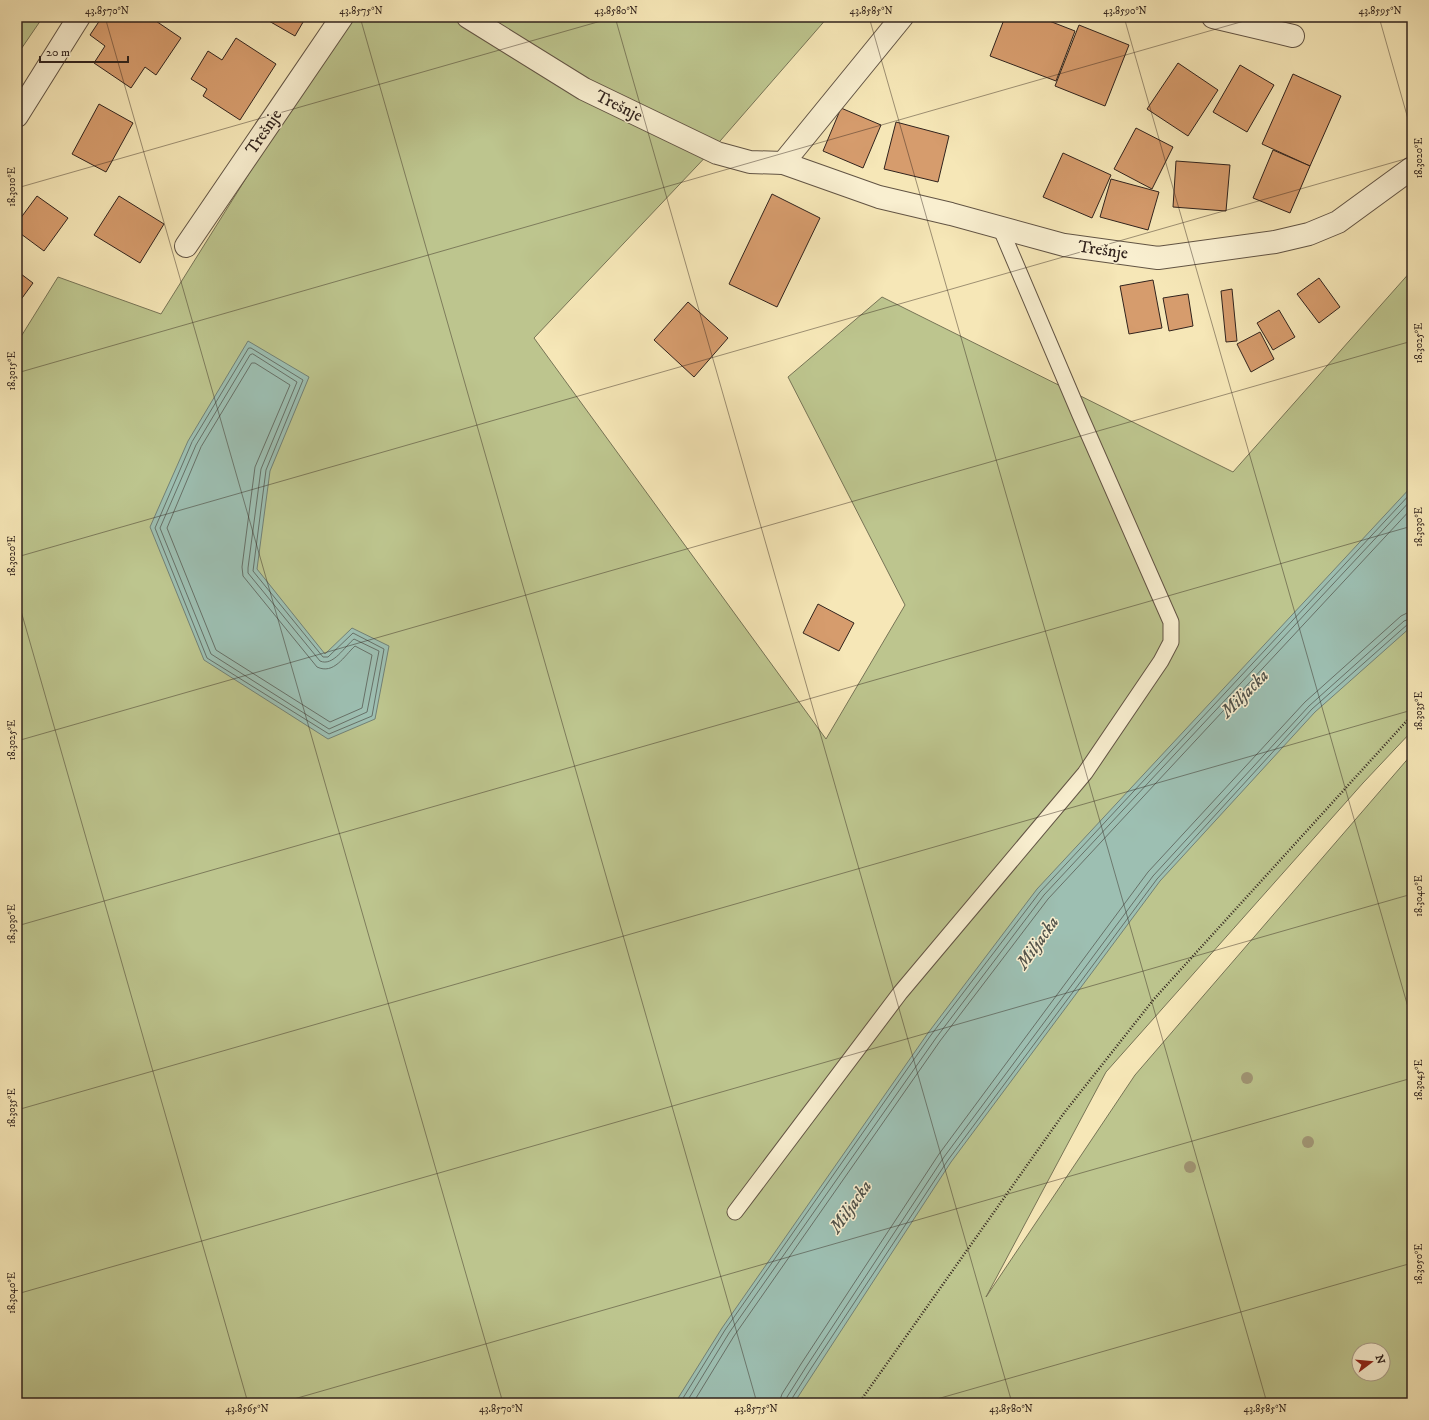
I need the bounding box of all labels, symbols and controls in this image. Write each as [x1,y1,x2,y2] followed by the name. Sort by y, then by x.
[85,5,129,17] text: 43.8570°N
[339,5,383,17] text: 43.8575°N
[594,5,638,17] text: 43.8580°N
[849,5,893,17] text: 43.8585°N
[1103,5,1147,17] text: 43.8590°N
[1358,5,1402,17] text: 43.8595°N
[40,38,128,64] scale bar
[46,45,70,60] text: 20 m
[592,85,646,127] street label: Trešnje
[241,105,287,159] street label: Trešnje
[1413,138,1425,178] text: 18.3020°E
[6,167,18,207] text: 18.3010°E
[1077,236,1129,264] street label: Trešnje
[1413,323,1425,363] text: 18.3025°E
[6,352,18,390] text: 18.3015°E
[1413,507,1425,547] text: 18.3030°E
[6,536,18,576] text: 18.3020°E
[1215,665,1274,724] water label: Miljacka
[1413,691,1425,731] text: 18.3035°E
[6,720,18,760] text: 18.3025°E
[1413,875,1425,917] text: 18.3040°E
[6,904,18,944] text: 18.3030°E
[1011,912,1064,975] water label: Miljacka
[1413,1059,1425,1101] text: 18.3045°E
[6,1088,18,1128] text: 18.3035°E
[824,1176,877,1239] water label: Miljacka
[1413,1244,1425,1284] text: 18.3050°E
[6,1272,18,1314] text: 18.3040°E
[1351,1342,1391,1382] north arrow
[1372,1353,1388,1366] text: N
[225,1403,269,1415] text: 43.8565°N
[479,1403,523,1415] text: 43.8570°N
[734,1403,778,1415] text: 43.8575°N
[989,1403,1033,1415] text: 43.8580°N
[1243,1403,1287,1415] text: 43.8585°N

